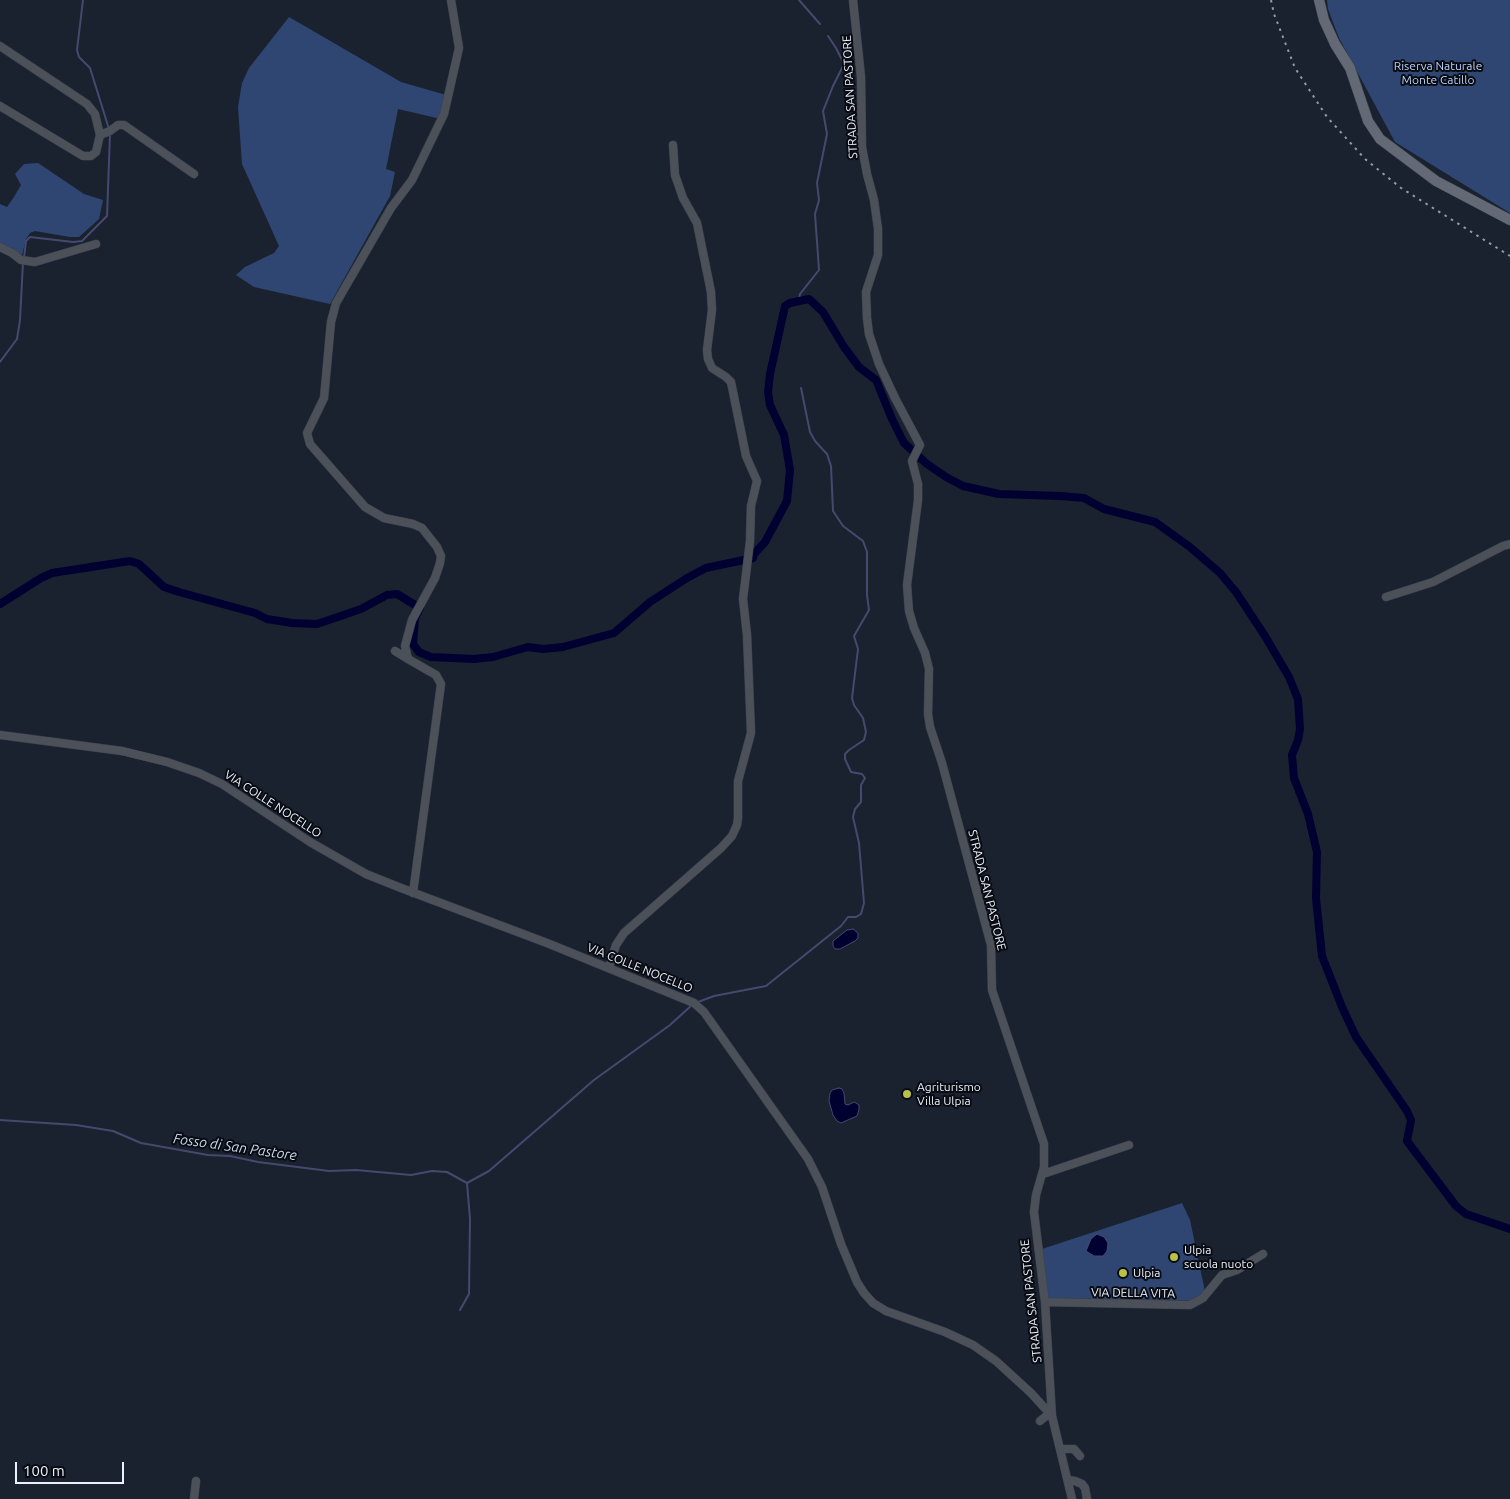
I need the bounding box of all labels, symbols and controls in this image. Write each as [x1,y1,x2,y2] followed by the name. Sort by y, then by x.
[840,35,860,159] street label: STRADA SAN PASTORE
[1394,59,1482,87] park label: Riserva Naturale Monte Catillo
[222,767,324,841] street label: VIA COLLE NOCELLO
[965,828,1009,952] street label: STRADA SAN PASTORE
[585,940,695,996] street label: VIA COLLE NOCELLO
[917,1080,981,1108] place label: Agriturismo Villa Ulpia
[901,1088,913,1100] marker: Agriturismo Villa Ulpia
[172,1130,298,1164] water label: Fosso di San Pastore
[1017,1239,1045,1363] street label: STRADA SAN PASTORE
[1184,1243,1253,1271] place label: Ulpia scuola nuoto
[1168,1251,1180,1263] marker: Ulpia scuola nuoto
[1133,1266,1160,1280] place label: Ulpia
[1117,1267,1129,1279] marker: Ulpia
[1091,1285,1175,1301] street label: VIA DELLA VITA
[18,1452,126,1484] scale bar
[23,1462,65,1479] text: 100 m

